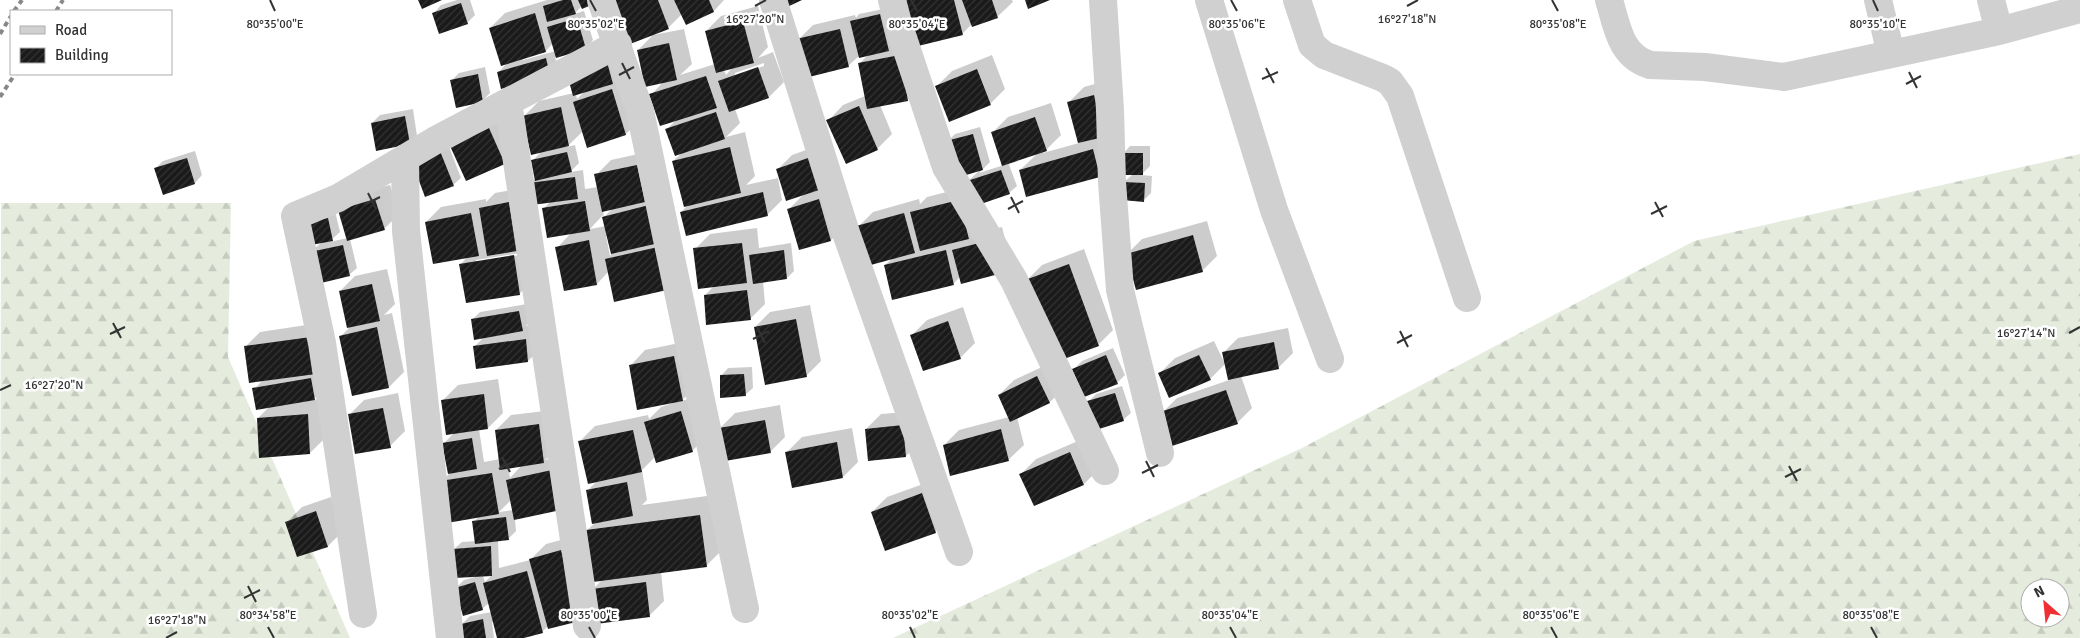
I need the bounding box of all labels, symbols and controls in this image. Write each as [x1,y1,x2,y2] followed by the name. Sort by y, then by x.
[10,10,172,75] legend
[726,12,784,27] text: 16°27'20"N
[1378,12,1436,27] text: 16°27'18"N
[246,17,304,32] text: 80°35'00"E
[567,17,625,32] text: 80°35'02"E
[888,17,946,32] text: 80°35'04"E
[1208,17,1266,32] text: 80°35'06"E
[1529,17,1587,32] text: 80°35'08"E
[1849,17,1907,32] text: 80°35'10"E
[55,21,87,39] text: Road
[55,46,109,64] text: Building
[1997,326,2055,341] text: 16°27'14"N
[25,378,83,393] text: 16°27'20"N
[2020,578,2070,628] north arrow
[2031,582,2048,602] text: N
[239,608,297,623] text: 80°34'58"E
[560,608,618,623] text: 80°35'00"E
[881,608,939,623] text: 80°35'02"E
[1201,608,1259,623] text: 80°35'04"E
[1522,608,1580,623] text: 80°35'06"E
[1842,608,1900,623] text: 80°35'08"E
[148,613,206,628] text: 16°27'18"N

